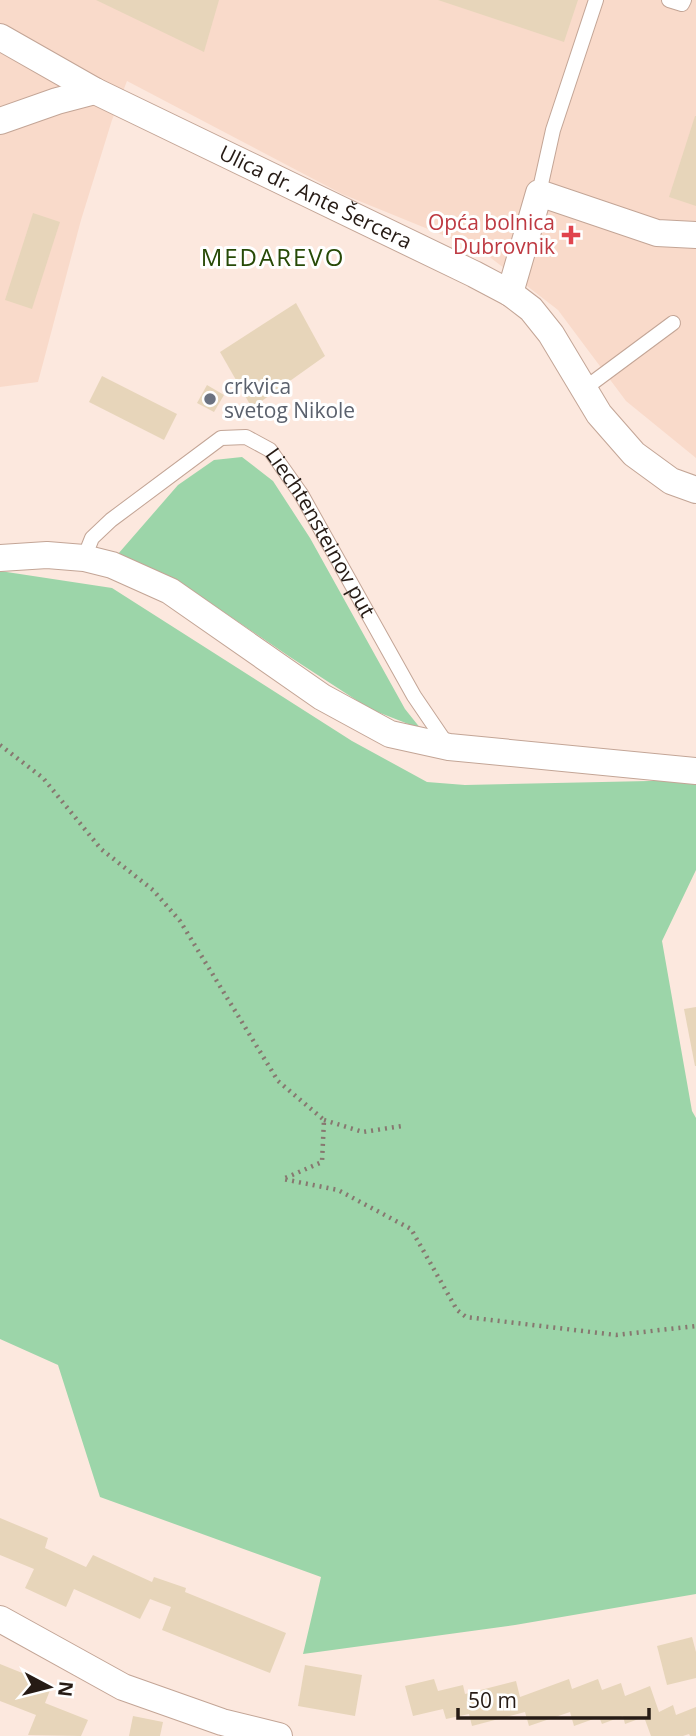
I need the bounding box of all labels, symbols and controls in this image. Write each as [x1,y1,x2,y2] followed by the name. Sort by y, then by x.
[215,138,417,255] street label: Ulica dr. Ante Šercera
[428,208,555,260] place label: Opća bolnica Dubrovnik
[561,225,581,245] marker: Opća bolnica Dubrovnik
[201,240,345,273] district label: MEDAREVO
[224,372,355,424] place label: crkvica svetog Nikole
[202,391,218,407] marker: crkvica svetog Nikole
[260,442,382,622] street label: Liechtensteinov put
[14,1652,84,1722] north arrow
[458,1676,649,1720] scale bar
[52,1680,80,1698] text: N
[468,1686,517,1714] text: 50 m

